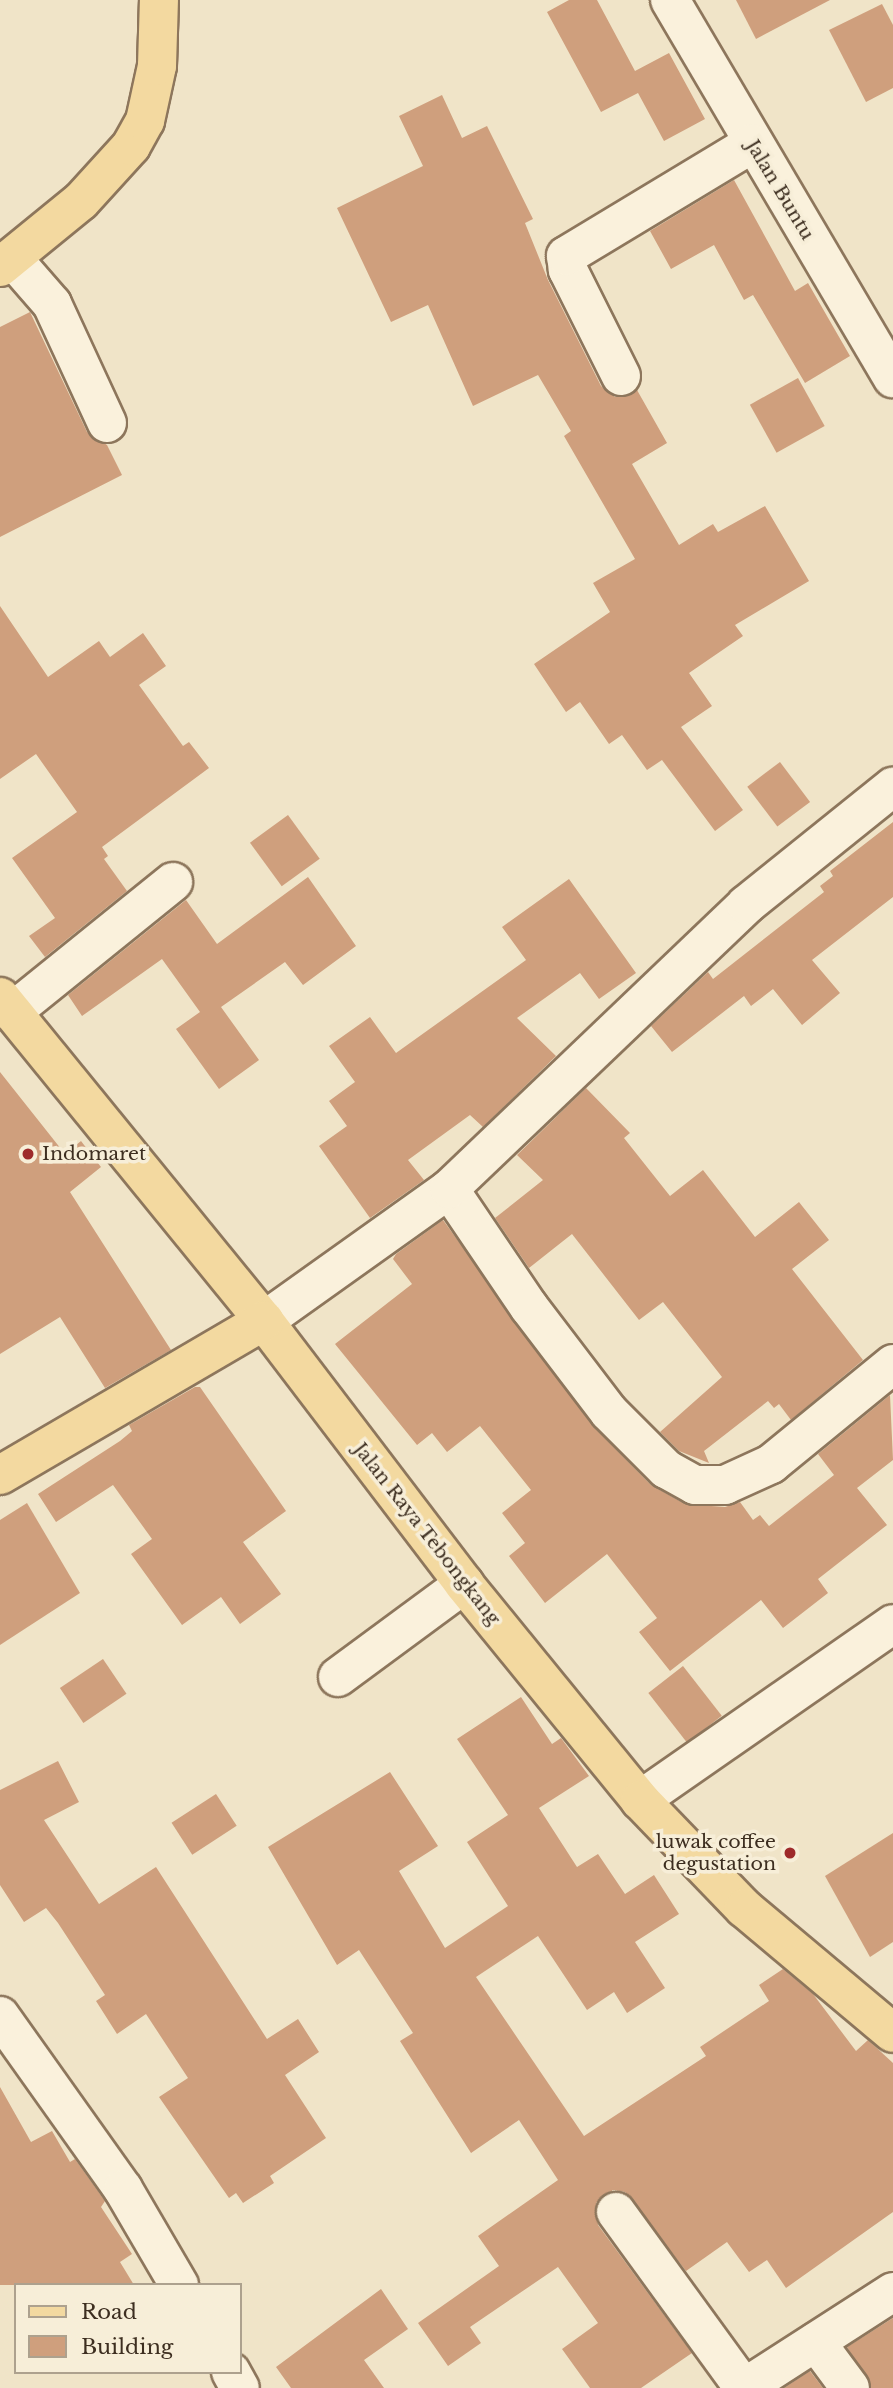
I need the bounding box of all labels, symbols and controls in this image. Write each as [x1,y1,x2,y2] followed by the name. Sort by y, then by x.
[741,136,819,244] street label: Jalan Buntu
[42,1143,146,1165] place label: Indomaret
[20,1146,36,1162] marker: Indomaret
[349,1438,505,1630] street label: Jalan Raya Tebongkang
[655,1831,776,1875] place label: luwak coffee degustation
[782,1845,798,1861] marker: luwak coffee degustation
[14,2283,242,2374] legend
[81,2299,137,2325] text: Road
[81,2334,173,2360] text: Building

